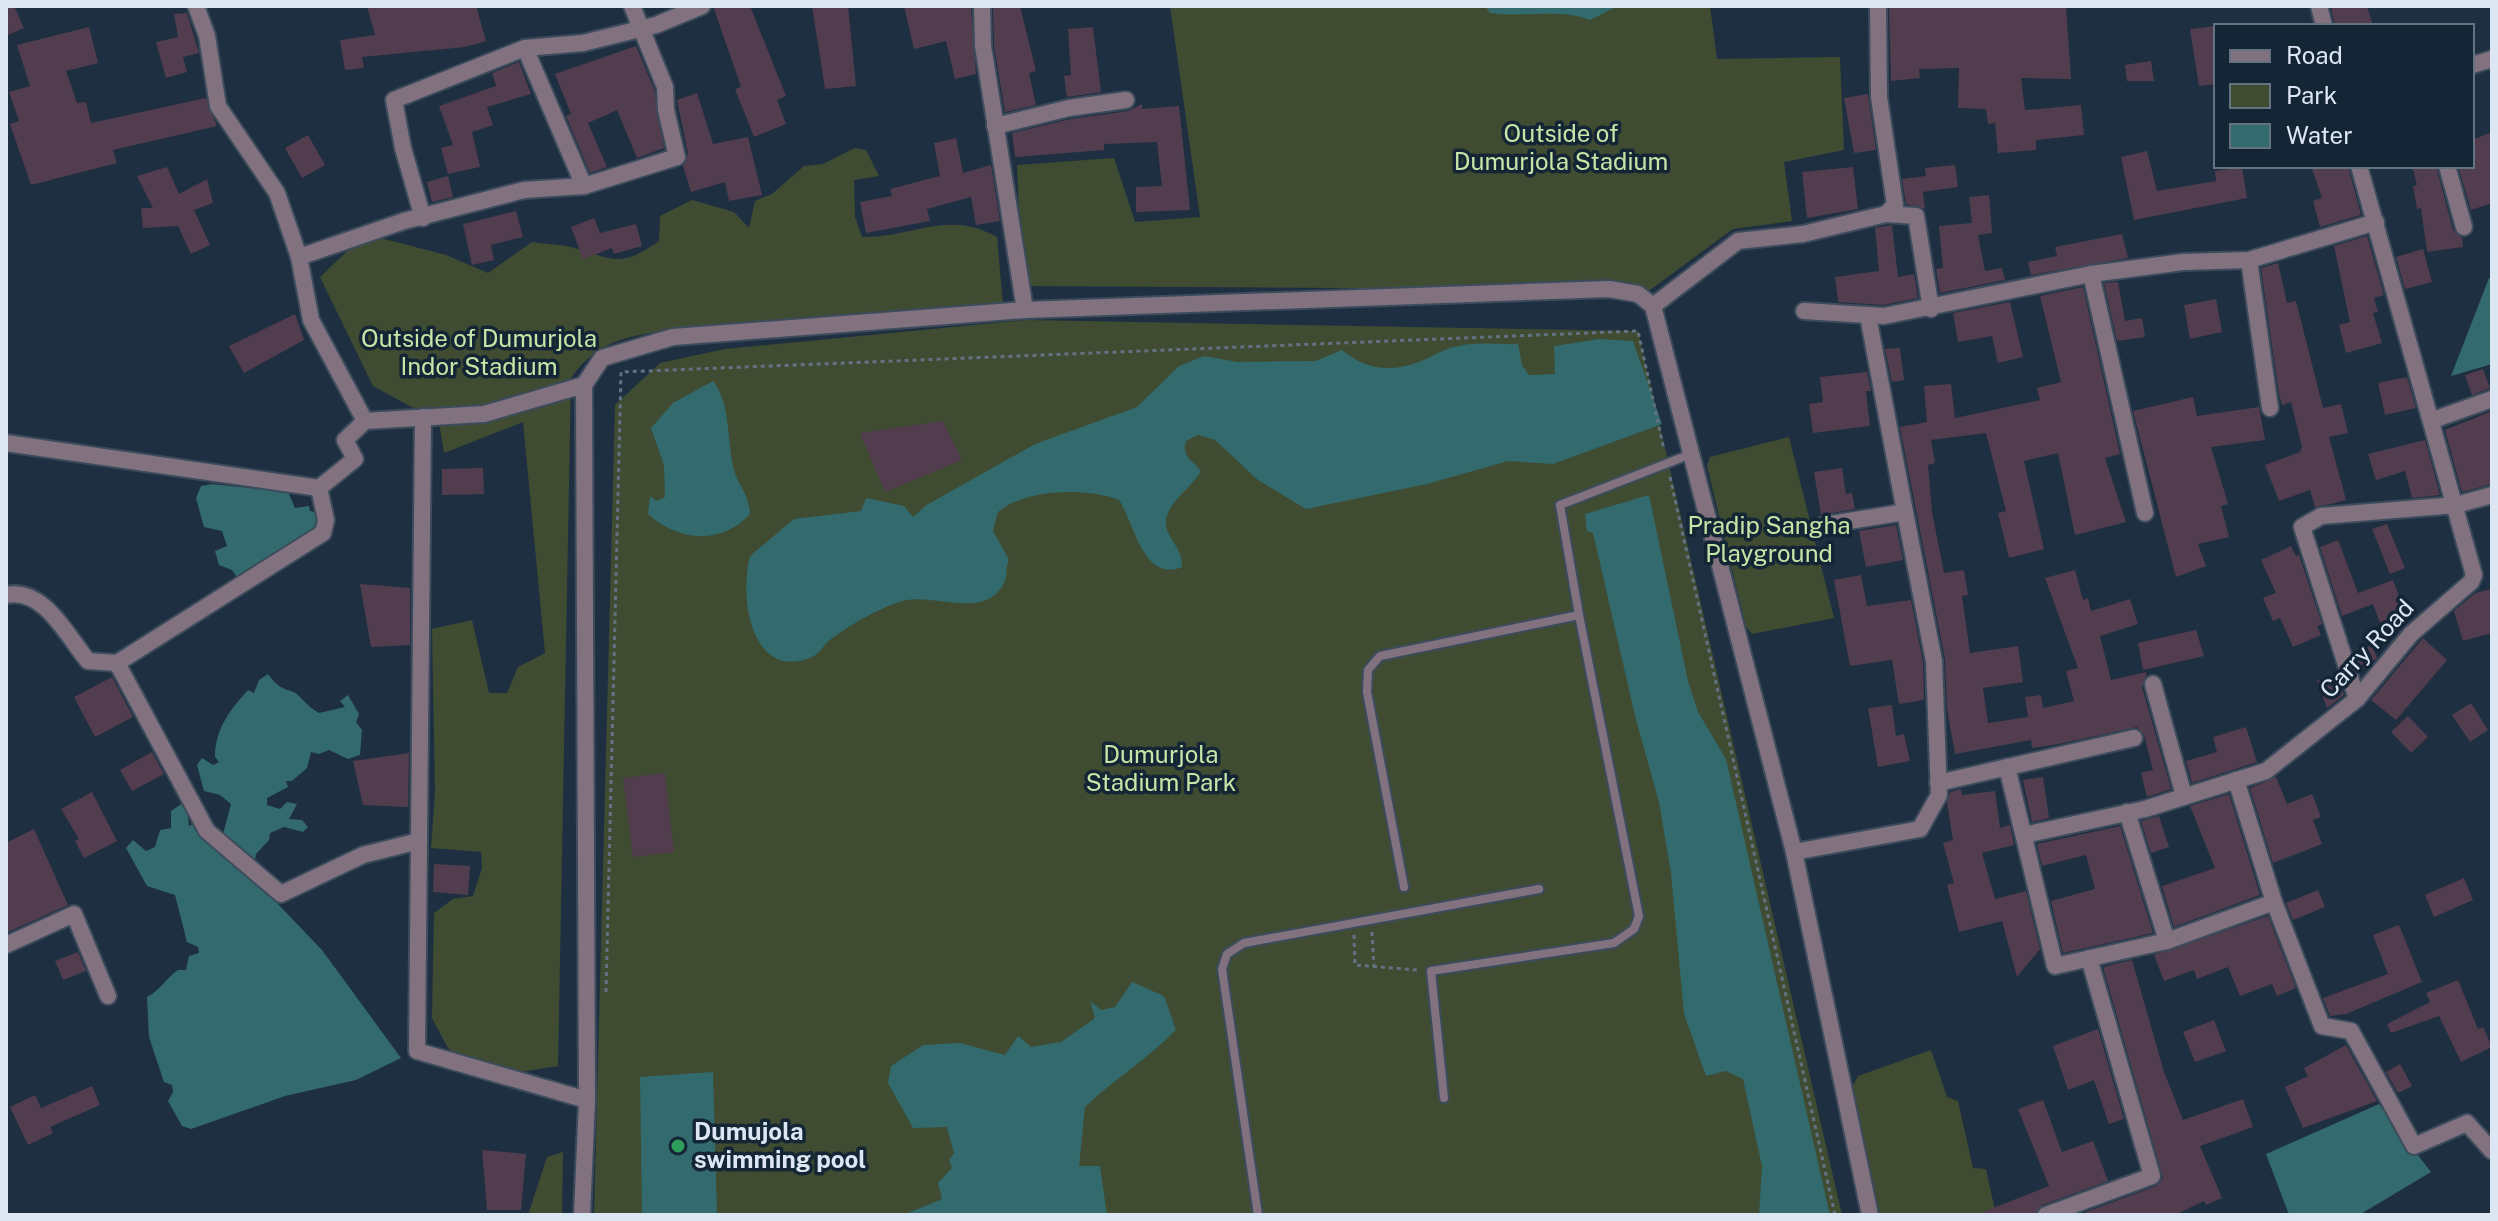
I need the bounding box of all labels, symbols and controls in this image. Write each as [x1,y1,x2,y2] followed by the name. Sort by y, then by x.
[2214,24,2474,168] legend
[2286,41,2343,69] text: Road
[2286,81,2337,109] text: Park
[1454,119,1668,175] park label: Outside of Dumurjola Stadium
[2286,121,2353,149] text: Water
[361,324,597,380] park label: Outside of Dumurjola Indor Stadium
[1687,511,1851,567] park label: Pradip Sangha Playground
[2314,593,2419,703] street label: Carry Road
[1086,740,1236,796] park label: Dumurjola Stadium Park
[694,1117,866,1173] place label: Dumujola swimming pool
[669,1137,687,1155] marker: Dumujola swimming pool

